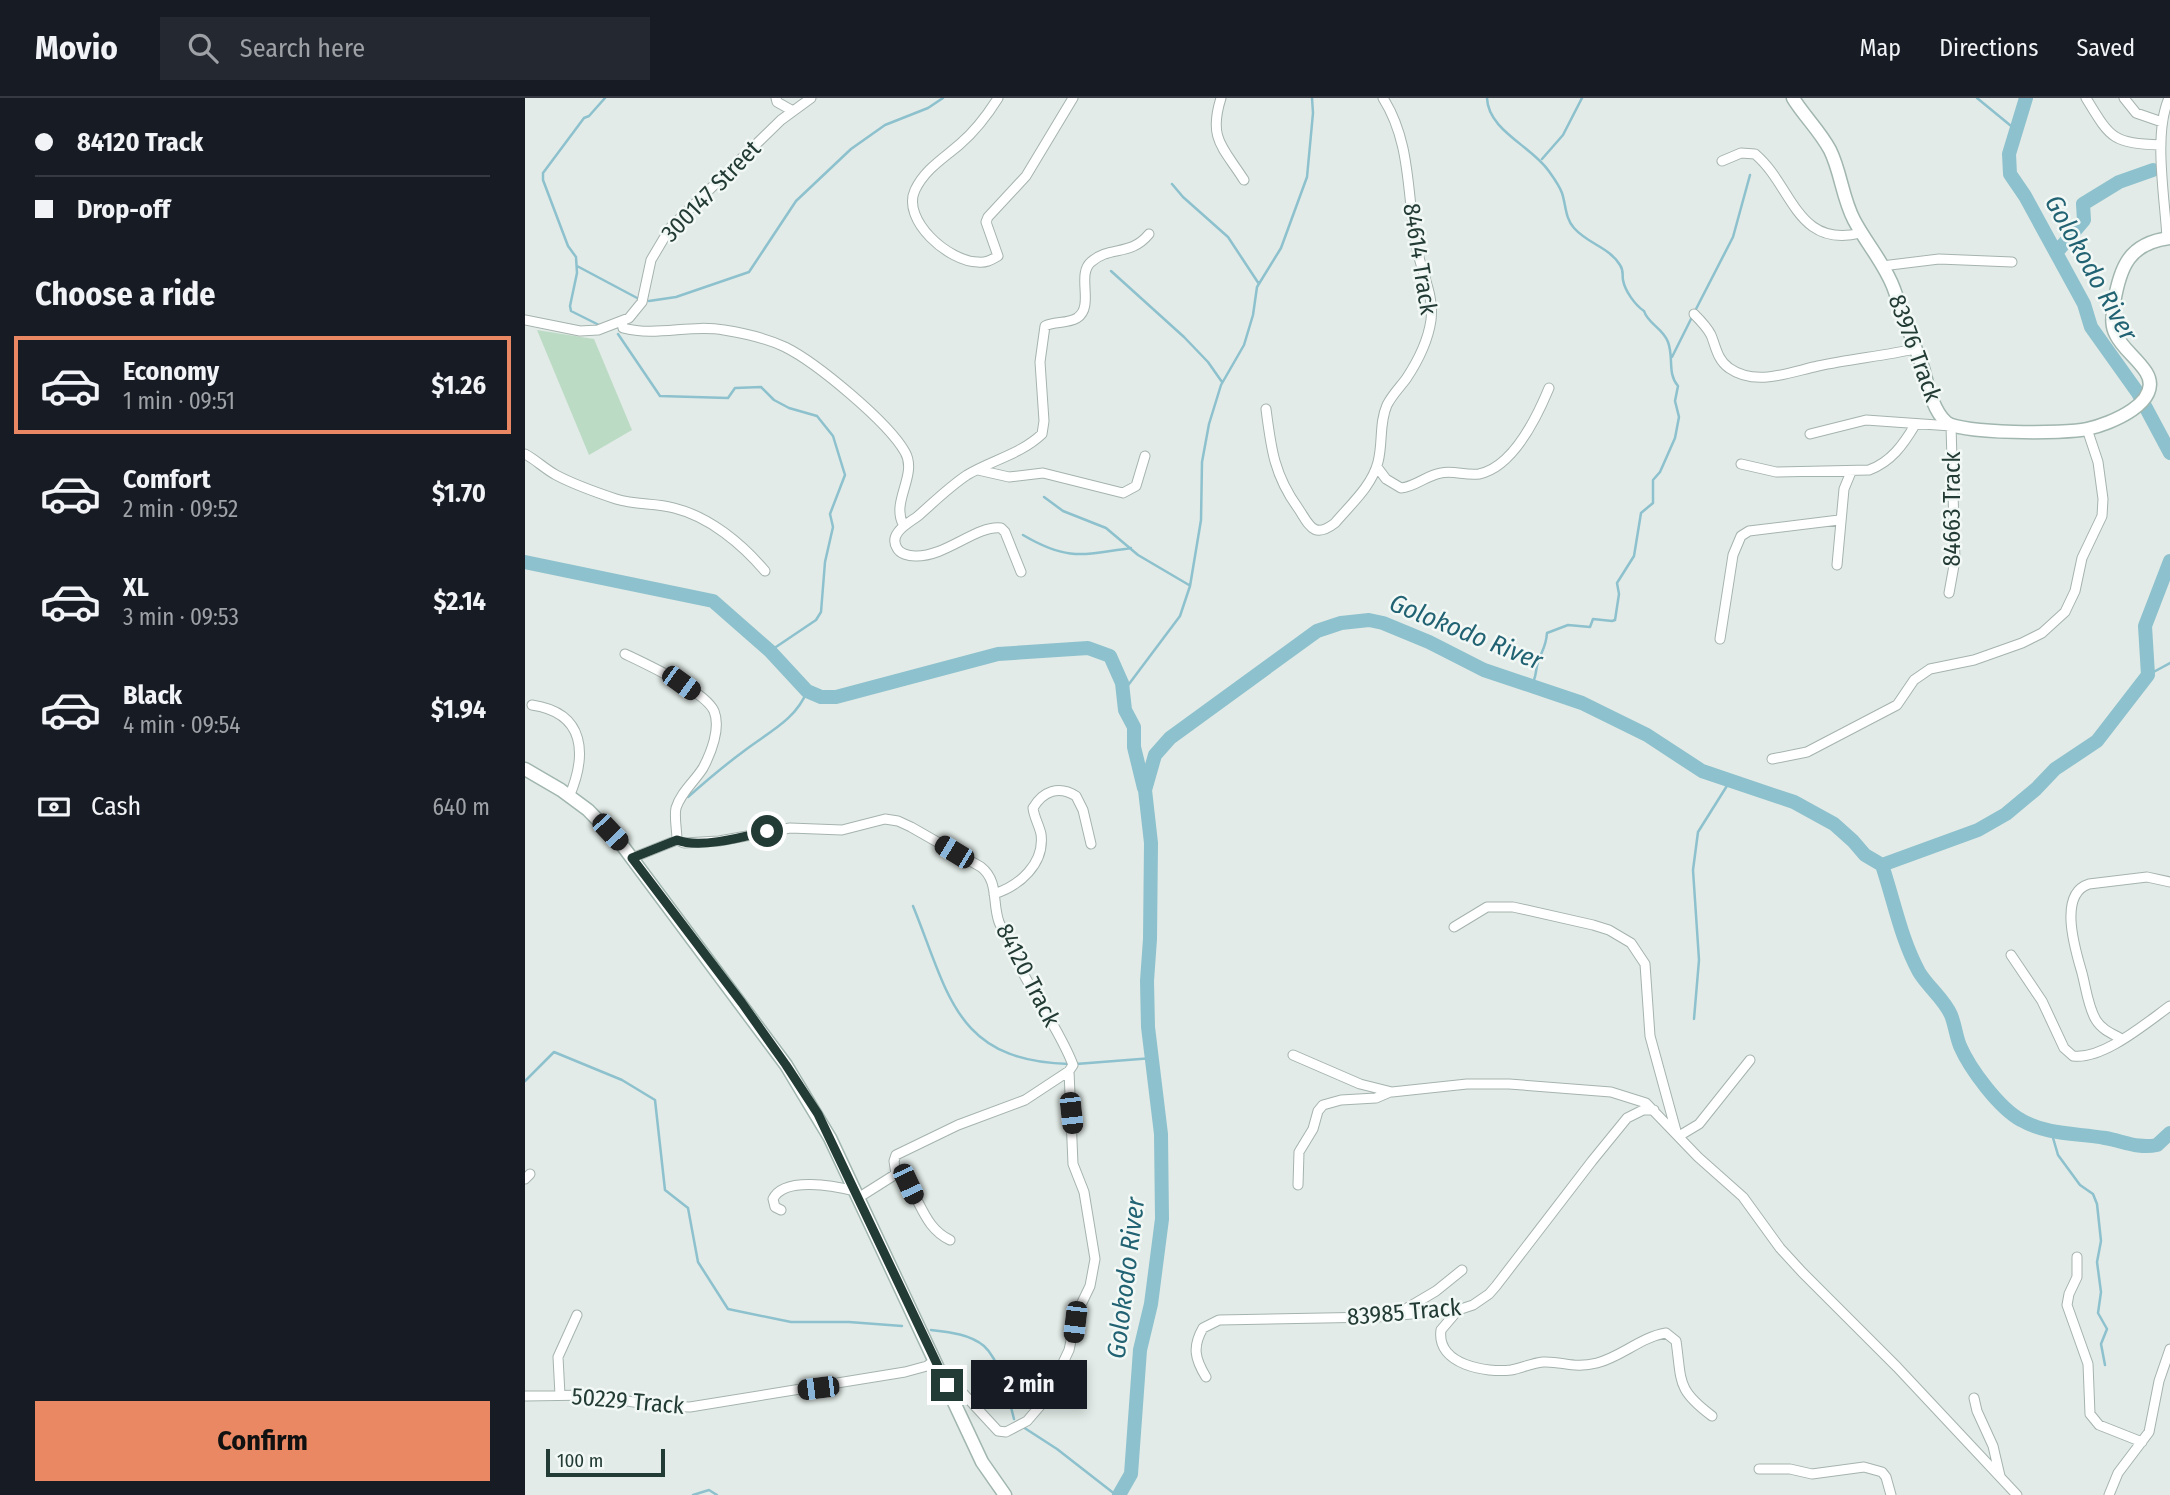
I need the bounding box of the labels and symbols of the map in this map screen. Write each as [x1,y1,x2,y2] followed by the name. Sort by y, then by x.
[656,134,766,248] street label: 300147 Street
[2038,190,2144,347] water label: Golokodo River
[1397,201,1443,317] street label: 84614 Track
[1883,291,1948,406] street label: 83976 Track
[1938,451,1966,566] street label: 84663 Track
[1385,587,1548,677] water label: Golokodo River
[658,662,705,704] car
[588,809,633,855] car
[751,815,783,847] route start
[931,832,978,872] car
[990,919,1066,1032] street label: 84120 Track
[1059,1091,1084,1135] car
[890,1161,927,1207] car
[1101,1195,1151,1360] water label: Golokodo River
[1346,1293,1463,1331] street label: 83985 Track
[1063,1300,1088,1344] car
[971,1360,1087,1410] callout: 2 min
[931,1369,963,1401] route end
[796,1375,841,1401] car
[571,1382,686,1420] street label: 50229 Track
[546,1446,665,1478] scale bar

